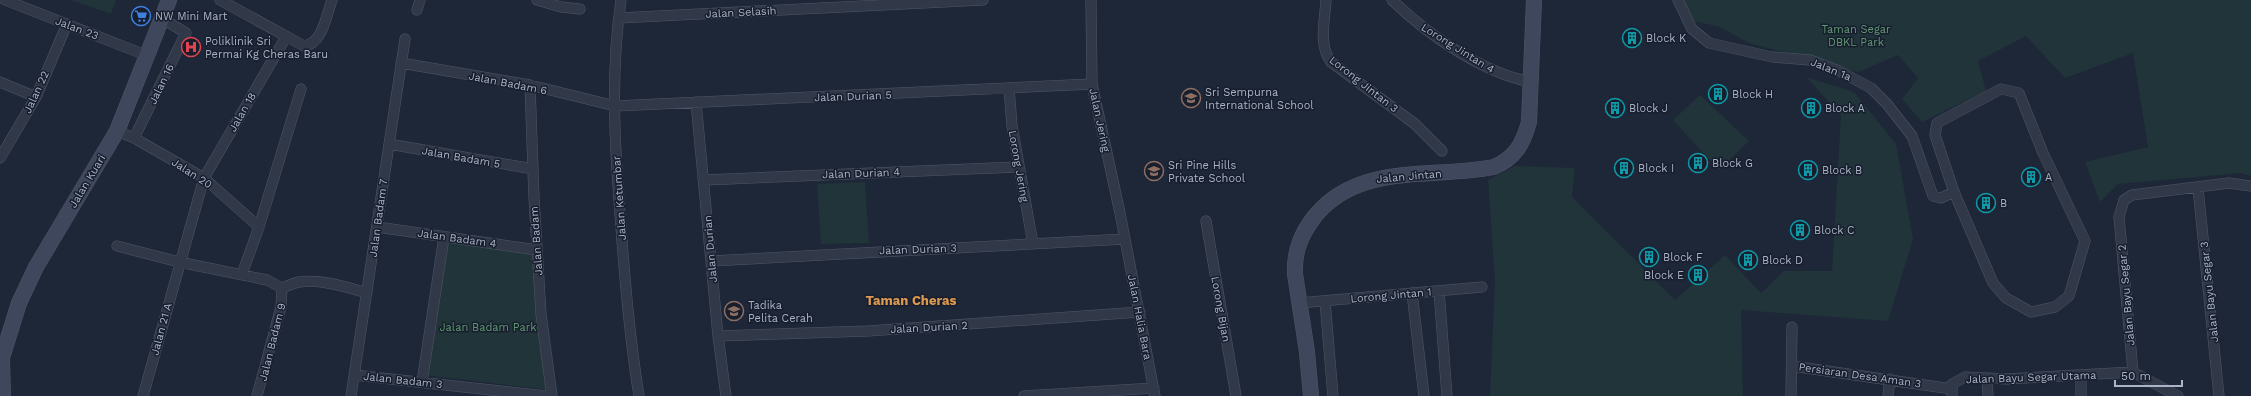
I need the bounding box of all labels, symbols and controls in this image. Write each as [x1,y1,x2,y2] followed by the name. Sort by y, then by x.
[705,4,777,21] street label: Jalan Selasih
[130,5,152,27] supermarket icon: NW Mini Mart
[155,10,228,23] place label: NW Mini Mart
[53,14,100,43] street label: Jalan 23
[1419,21,1497,76] street label: Lorong Jintan 4
[1822,23,1891,49] park label: Taman Segar DBKL Park
[1621,27,1643,49] building icon: Block K
[1646,32,1686,45] place label: Block K
[205,35,328,61] place label: Poliklinik Sri Permai Kg Cheras Baru
[180,36,202,58] hospital icon: Poliklinik Sri Permai Kg Cheras Baru
[1327,54,1401,115] street label: Lorong Jintan 3
[1809,55,1853,83] street label: Jalan 1a
[146,62,177,106] street label: Jalan 16
[21,69,52,115] street label: Jalan 22
[467,69,549,98] street label: Jalan Badam 6
[1707,83,1729,105] building icon: Block H
[1205,86,1314,112] place label: Sri Sempurna International School
[1086,87,1113,153] street label: Jalan Jering
[1180,87,1202,109] school or university icon: Sri Sempurna International School
[1732,88,1773,101] place label: Block H
[814,89,892,104] street label: Jalan Durian 5
[226,90,259,134] street label: Jalan 18
[1604,97,1626,119] building icon: Block J
[1800,97,1822,119] building icon: Block A
[1629,102,1668,115] place label: Block J
[1825,102,1865,115] place label: Block A
[1006,129,1031,203] street label: Lorong Jering
[421,144,501,171] street label: Jalan Badam 5
[66,152,108,210] street label: Jalan Kuari
[1687,152,1709,174] building icon: Block G
[610,155,629,241] street label: Jalan Ketumbar
[169,156,215,191] street label: Jalan 20
[1613,157,1635,179] building icon: Block I
[1712,157,1753,170] place label: Block G
[1168,159,1246,185] place label: Sri Pine Hills Private School
[1797,159,1819,181] building icon: Block B
[1143,160,1165,182] school or university icon: Sri Pine Hills Private School
[1638,162,1674,175] place label: Block I
[1822,164,1862,177] place label: Block B
[822,166,901,181] street label: Jalan Durian 4
[2020,166,2042,188] building icon: A
[1376,167,1442,186] street label: Jalan Jintan
[2045,171,2052,184] place label: A
[367,178,390,258] street label: Jalan Badam 7
[1975,192,1997,214] building icon: B
[2000,197,2007,210] place label: B
[528,206,545,276] street label: Jalan Badam
[701,215,720,283] street label: Jalan Durian
[1789,219,1811,241] building icon: Block C
[1814,224,1855,237] place label: Block C
[416,226,498,251] street label: Jalan Badam 4
[2198,241,2221,343] street label: Jalan Bayu Segar 3
[879,242,957,257] street label: Jalan Durian 3
[2116,244,2137,346] street label: Jalan Bayu Segar 2
[1638,246,1660,268] building icon: Block F
[1737,249,1759,271] building icon: Block D
[1663,251,1703,264] place label: Block F
[1762,254,1803,267] place label: Block D
[1687,264,1709,286] building icon: Block E
[1644,269,1684,282] place label: Block E
[1125,273,1154,361] street label: Jalan Halia Bara
[1208,275,1233,343] street label: Lorong Bijan
[1350,285,1432,306] street label: Lorong Jintan 1
[866,293,956,308] district label: Taman Cheras
[748,299,813,325] place label: Tadika Pelita Cerah
[723,300,745,322] school or university icon: Tadika Pelita Cerah
[148,302,175,357] street label: Jalan 21 A
[257,302,289,382] street label: Jalan Badam 9
[890,319,968,336] street label: Jalan Durian 2
[440,321,536,334] park label: Jalan Badam Park
[1798,360,1922,391] street label: Persiaran Desa Aman 3
[2115,362,2182,388] scale bar
[1966,369,2096,386] street label: Jalan Bayu Segar Utama
[2121,369,2151,383] text: 50 m
[363,370,443,391] street label: Jalan Badam 3

